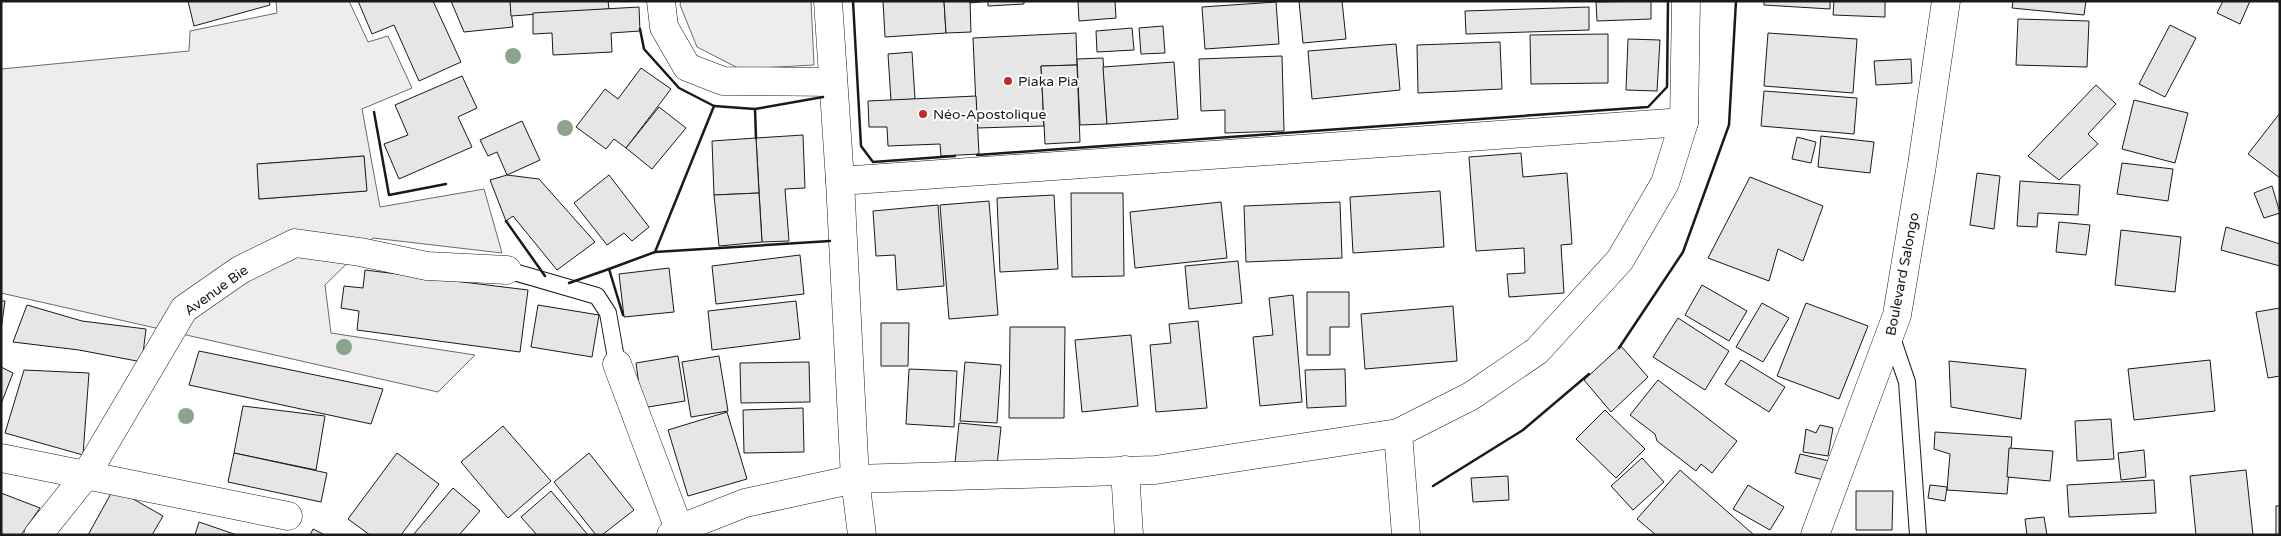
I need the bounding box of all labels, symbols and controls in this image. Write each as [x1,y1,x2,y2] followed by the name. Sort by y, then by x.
[1018,73,1078,90] place label: Piaka Pia
[1002,75,1014,87] marker: Piaka Pia
[933,106,1046,123] place label: Néo-Apostolique
[917,108,929,120] marker: Néo-Apostolique
[1882,211,1923,337] street label: Boulevard Salongo
[181,262,252,319] street label: Avenue Bie

